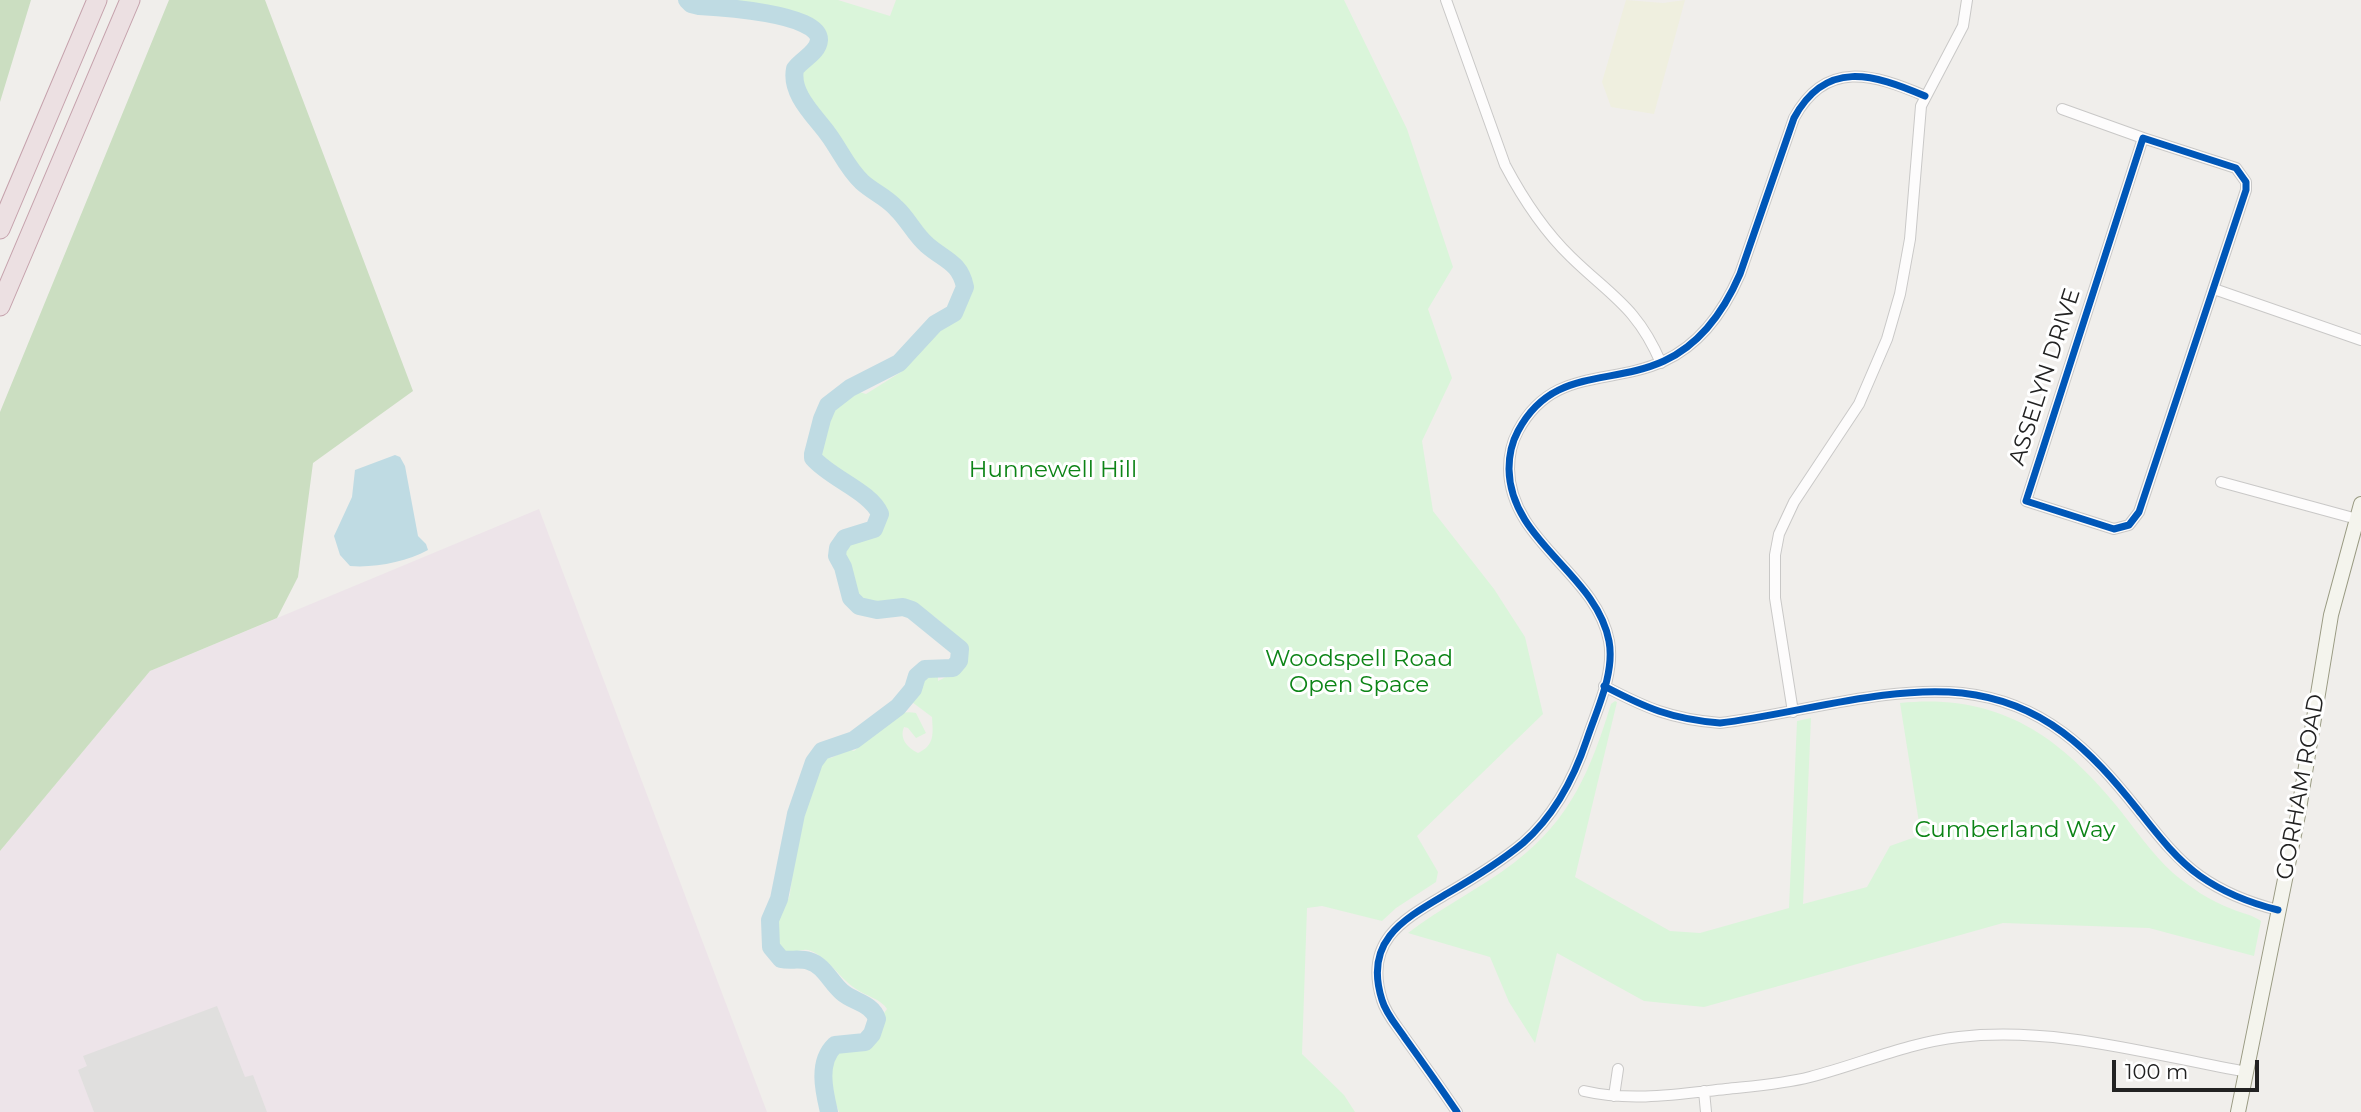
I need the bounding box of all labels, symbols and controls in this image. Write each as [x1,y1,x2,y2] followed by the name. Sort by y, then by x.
[2003,285,2087,469] street label: ASSELYN DRIVE
[969,456,1137,484] park label: Hunnewell Hill
[1265,645,1453,699] park label: Woodspell Road Open Space
[2271,692,2331,882] street label: GORHAM ROAD
[1914,816,2116,844] park label: Cumberland Way
[2116,1046,2263,1090] scale bar
[2125,1059,2188,1084] text: 100 m

